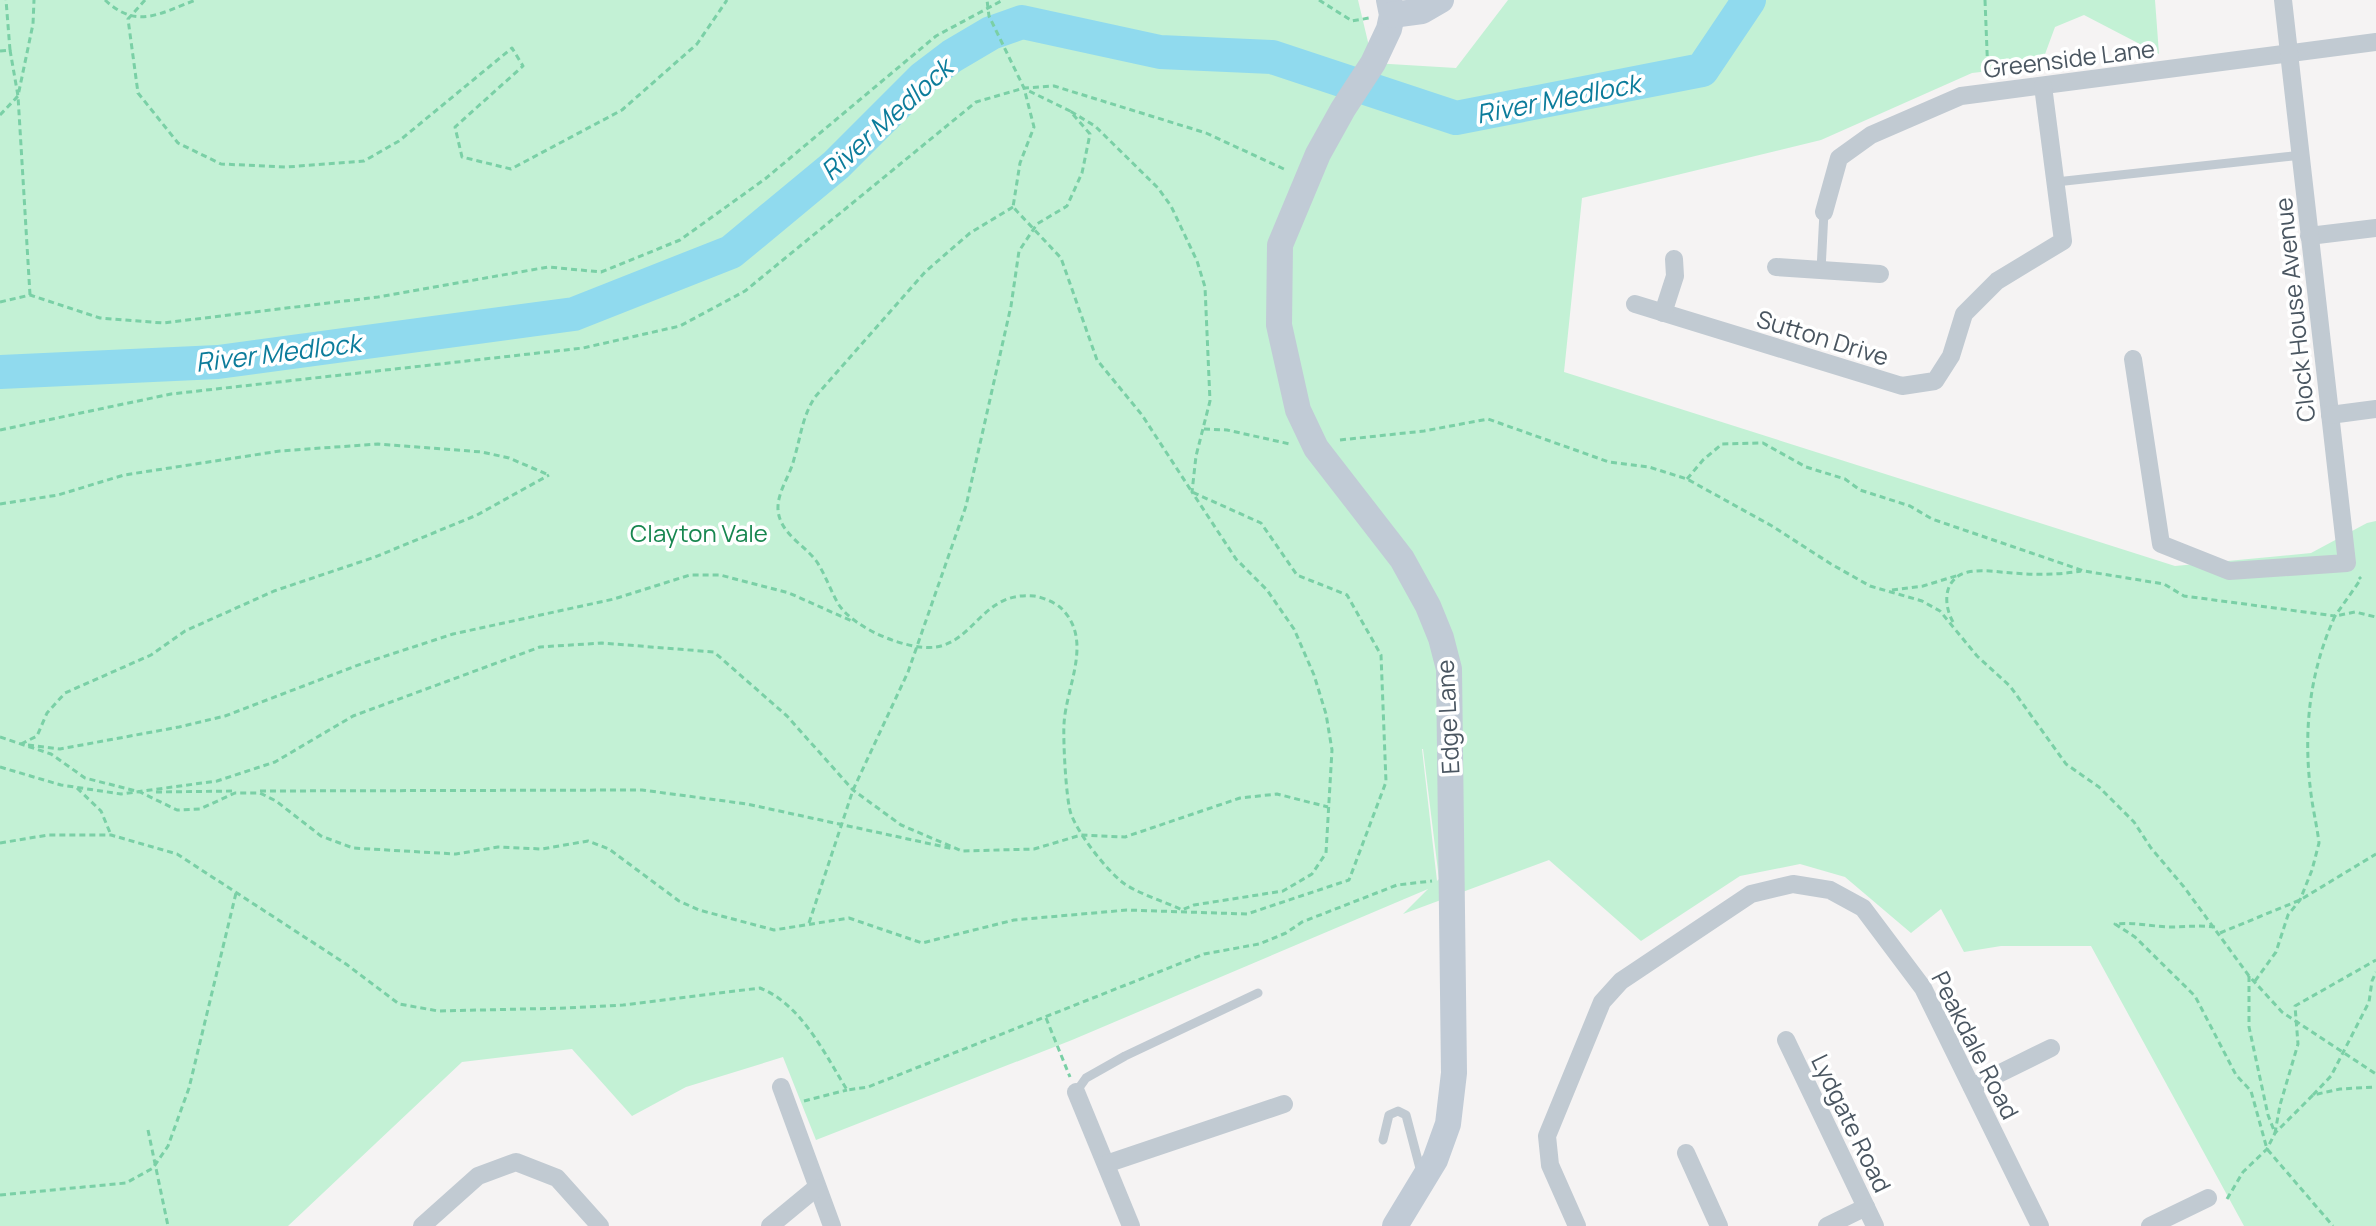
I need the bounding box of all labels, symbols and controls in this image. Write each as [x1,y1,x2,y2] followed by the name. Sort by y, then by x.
[1981,31,2157,85] street label: Greenside Lane
[812,47,963,188] water label: River Medlock
[1473,64,1647,132] water label: River Medlock
[2266,196,2322,424] street label: Clock House Avenue
[1753,301,1893,373] street label: Sutton Drive
[193,324,367,380] water label: River Medlock
[630,516,768,549] park label: Clayton Vale
[1428,659,1466,775] street label: Edge Lane
[1925,965,2027,1125] street label: Peakdale Road
[1804,1048,1900,1198] street label: Lydgate Road

